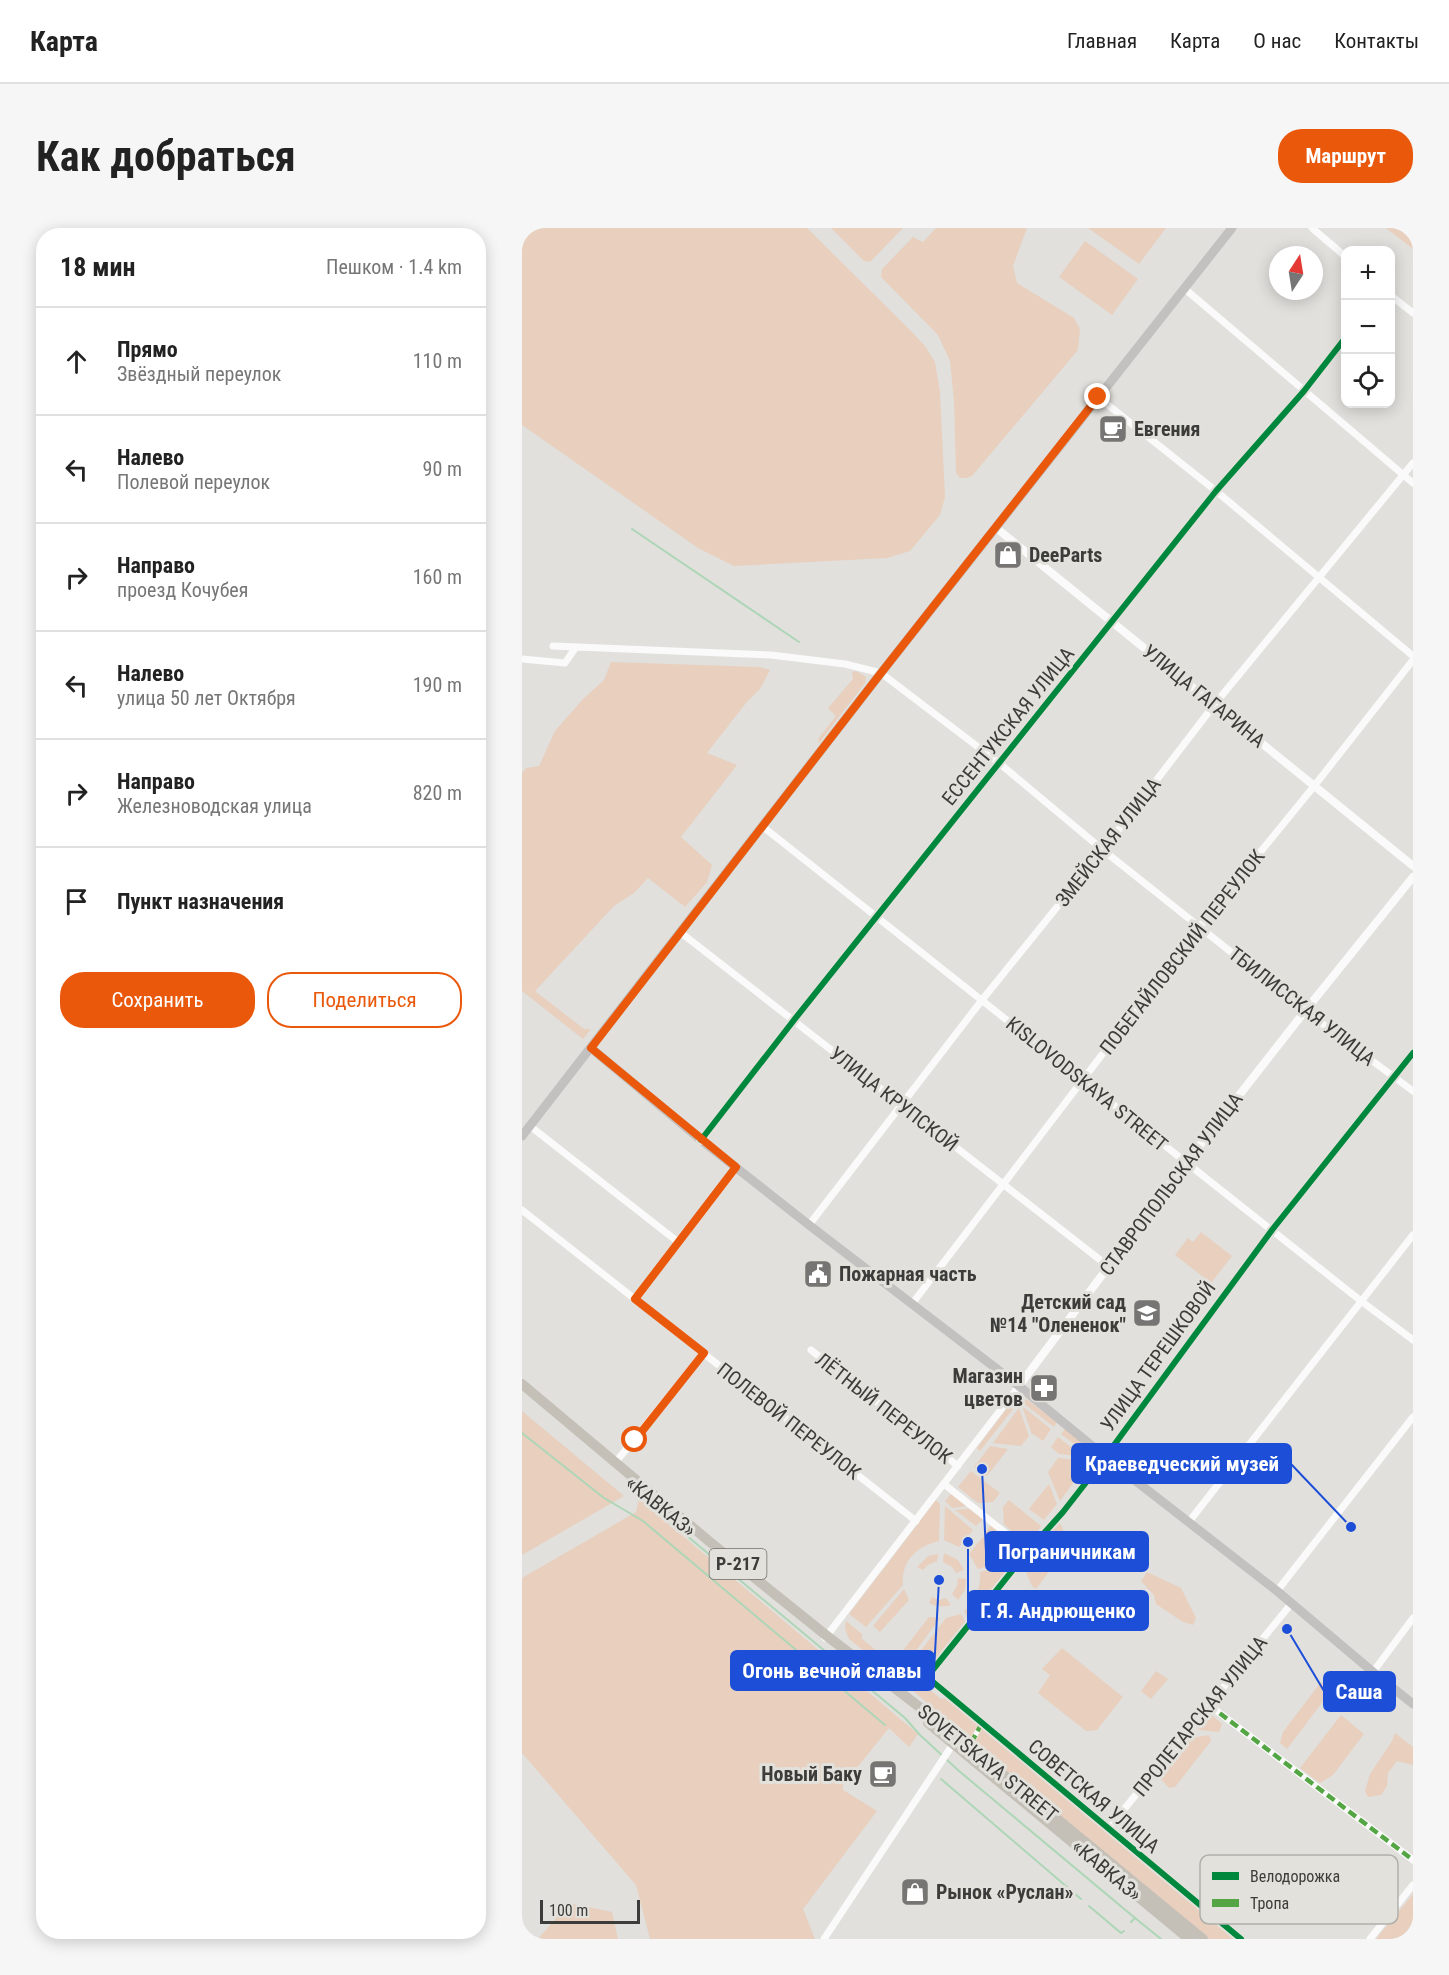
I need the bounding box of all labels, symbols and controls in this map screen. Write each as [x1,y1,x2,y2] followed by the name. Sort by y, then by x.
[30,25,98,58] text: Карта
[1067,29,1137,53] text: Главная
[1170,29,1220,53] text: Карта
[1253,29,1301,53] text: О нас
[1334,29,1419,53] text: Контакты
[1278,129,1413,183] button: Маршрут
[36,132,296,181] text: Как добраться
[1269,246,1323,300] north arrow
[1341,246,1395,408] map controls
[1341,246,1395,300] button: +
[60,252,136,282] text: 18 мин
[326,255,462,279] text: Пешком · 1.4 km
[1341,300,1395,354] button: −
[117,337,178,362] text: Прямо
[60,345,93,378] icon: ahead
[413,349,462,373] text: 110 m
[1341,354,1395,408] button: locate
[117,362,281,386] text: Звёздный переулок
[1084,383,1110,409] route end
[1097,413,1129,445] cafe icon: Евгения
[1134,417,1200,441] place label: Евгения
[117,445,184,470] text: Налево
[60,453,93,486] icon: left
[423,457,462,481] text: 90 m
[117,470,270,494] text: Полевой переулок
[992,539,1024,571] shop icon: DeeParts
[1029,543,1102,567] place label: DeeParts
[117,553,195,578] text: Направо
[60,561,93,594] icon: right
[413,565,462,589] text: 160 m
[117,578,248,602] text: проезд Кочубея
[1138,639,1270,753] street label: УЛИЦА ГАГАРИНА
[937,642,1079,810] street label: ЕССЕНТУКСКАЯ УЛИЦА
[117,661,184,686] text: Налево
[60,669,93,702] icon: left
[413,673,462,697] text: 190 m
[117,686,296,710] text: улица 50 лет Октября
[117,769,195,794] text: Направо
[1050,772,1166,911] street label: ЗМЕЙСКАЯ УЛИЦА
[60,777,93,810] icon: right
[413,781,462,805] text: 820 m
[117,794,312,818] text: Железноводская улица
[1094,844,1270,1059] street label: ПОБЕГАЙЛОВСКИЙ ПЕРЕУЛОК
[60,885,93,918] icon: arrive
[117,889,284,914] text: Пункт назначения
[1224,941,1381,1071] street label: ТБИЛИССКАЯ УЛИЦА
[60,972,255,1028] button: Сохранить
[267,972,462,1028] button: Поделиться
[1001,1011,1173,1157] street label: KISLOVODSKAYA STREET
[825,1041,963,1157] street label: УЛИЦА КРУПСКОЙ
[1094,1087,1248,1280] street label: СТАВРОПОЛЬСКАЯ УЛИЦА
[802,1258,834,1290] public building icon: Пожарная часть
[839,1262,977,1286] place label: Пожарная часть
[1095,1276,1221,1436] street label: УЛИЦА ТЕРЕШКОВОЙ
[990,1290,1126,1337] place label: Детский сад №14 "Олененок"
[1131,1297,1163,1329] school or university icon: Детский сад №14 "Олененок"
[811,1347,958,1469] street label: ЛЁТНЫЙ ПЕРЕУЛОК
[712,1357,866,1485] street label: ПОЛЕВОЙ ПЕРЕУЛОК
[953,1364,1023,1411] place label: Магазин цветов
[1028,1372,1060,1404] pharmacy icon: Магазин цветов
[621,1426,647,1452] route start
[1072,1444,1291,1483] callout: Краеведческий музей
[1085,1452,1279,1476] text: Краеведческий музей
[621,1470,701,1542] street label: «КАВКАЗ»
[986,1532,1148,1571] callout: Пограничникам
[998,1540,1136,1564] text: Пограничникам
[710,1549,766,1579] road number: Р-217
[968,1591,1148,1630] callout: Г. Я. Андрющенко
[980,1599,1136,1623] text: Г. Я. Андрющенко
[1128,1631,1272,1801] street label: ПРОЛЕТАРСКАЯ УЛИЦА
[731,1651,934,1690] callout: Огонь вечной славы
[742,1659,922,1683] text: Огонь вечной славы
[1324,1672,1395,1711] callout: Саша
[1336,1680,1383,1704] text: Саша
[913,1699,1063,1827] street label: SOVETSKAYA STREET
[1023,1734,1165,1858] street label: СОВЕТСКАЯ УЛИЦА
[867,1758,899,1790] cafe icon: Новый Баку
[761,1762,862,1786] place label: Новый Баку
[1067,1834,1147,1906] street label: «КАВКАЗ»
[1200,1855,1398,1924] legend
[1250,1867,1340,1886] text: Велодорожка
[899,1876,931,1908] shop icon: Рынок «Руслан»
[936,1880,1073,1904] place label: Рынок «Руслан»
[1250,1894,1289,1913] text: Тропа
[540,1897,640,1924] scale bar
[549,1901,588,1920] text: 100 m

